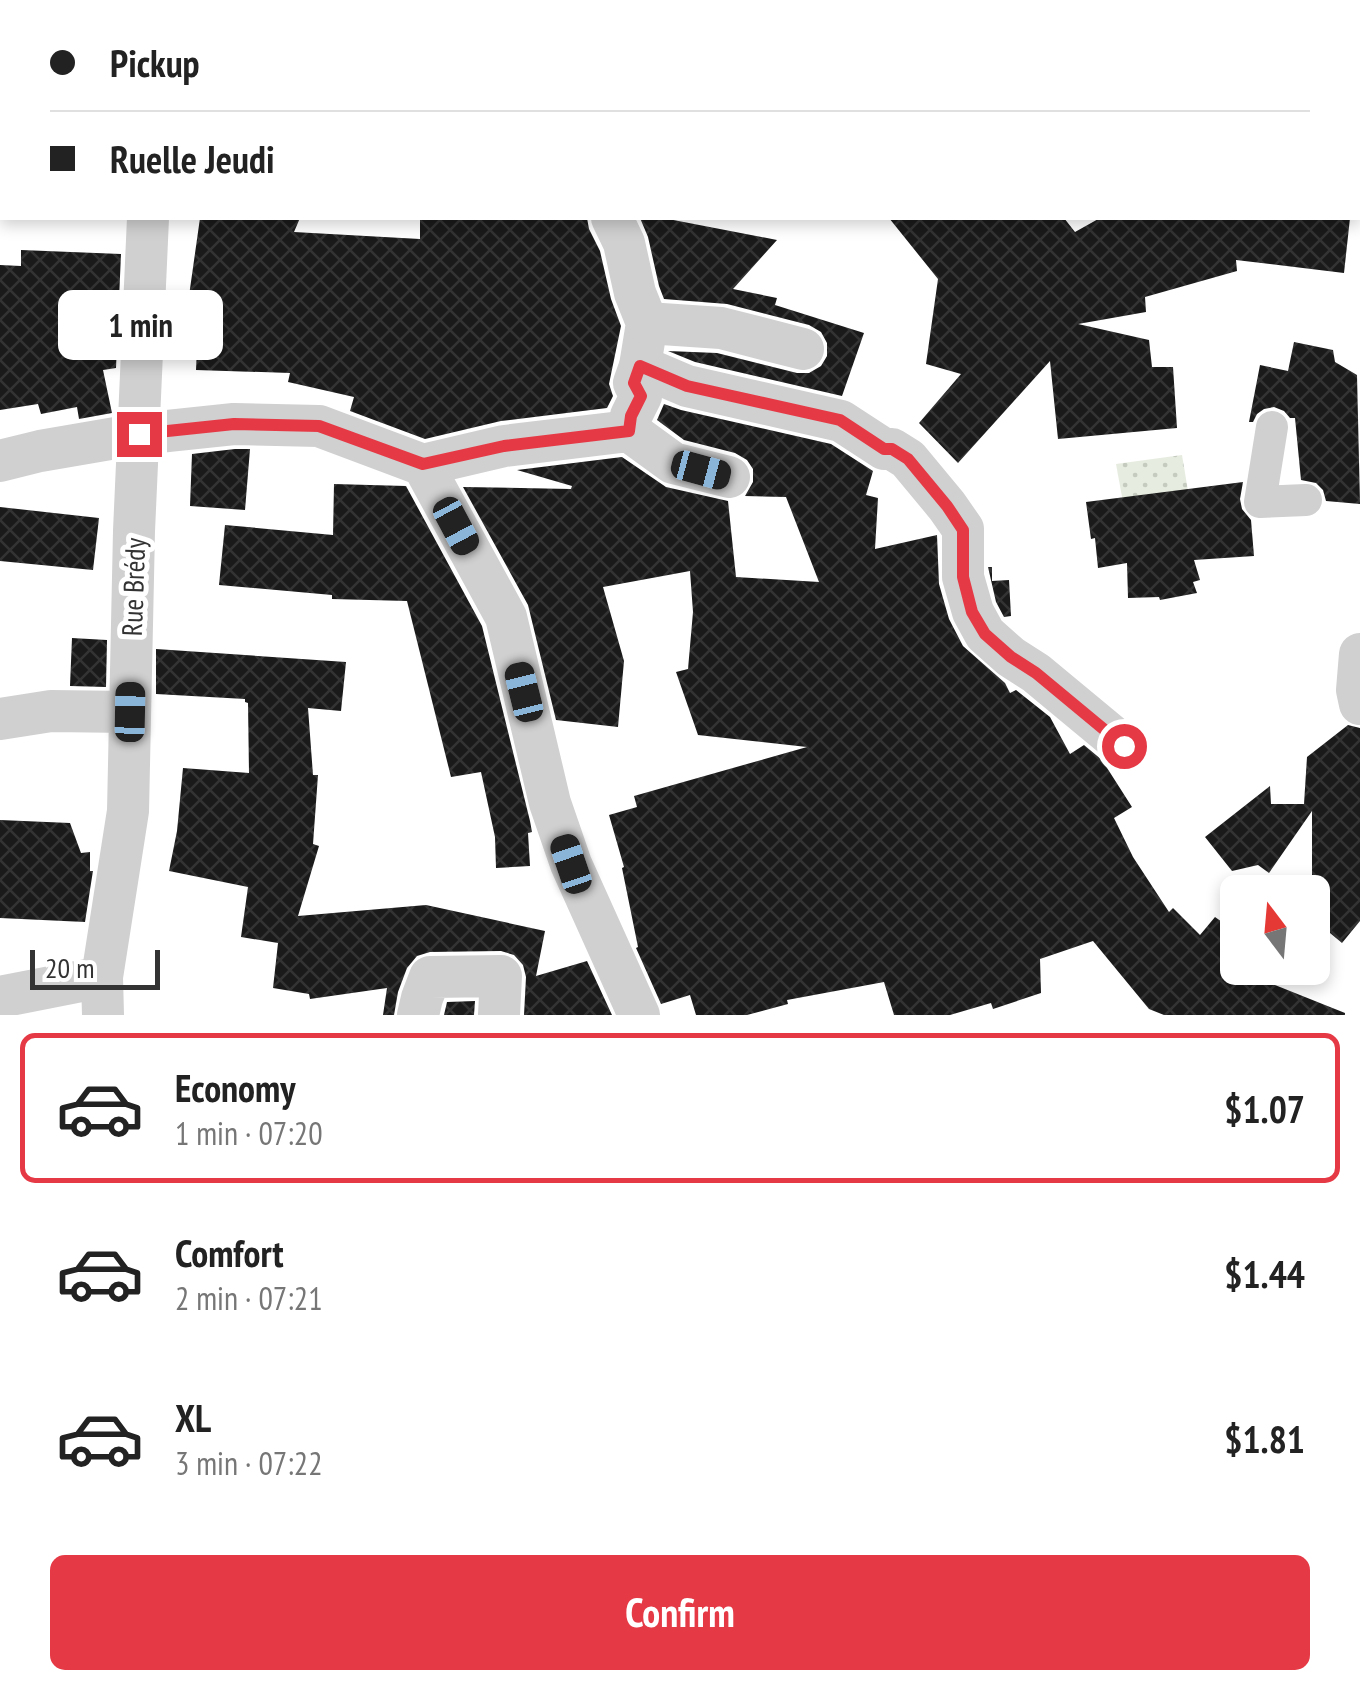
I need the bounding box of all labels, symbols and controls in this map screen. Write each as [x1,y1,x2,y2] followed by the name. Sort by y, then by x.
[110,38,200,87] text: Pickup
[110,134,275,183] text: Ruelle Jeudi
[56,289,222,359] callout: 1 min
[108,304,173,346] text: 1 min
[117,412,162,457] route end
[668,448,734,492] car
[429,492,483,560] car
[113,537,153,637] street label: Rue Brédy
[502,659,546,725] car
[114,682,146,742] car
[1102,724,1147,769] route start
[547,831,595,897] car
[1220,875,1330,985] north arrow
[1220,875,1330,985] map controls
[30,945,160,990] scale bar
[45,949,94,986] text: 20 m
[55,1063,145,1153] icon: car
[175,1063,295,1112] text: Economy
[1224,1084,1305,1133] text: $1.07
[175,1112,323,1154] text: 1 min · 07:20
[55,1228,145,1318] icon: car
[175,1228,284,1277] text: Comfort
[1224,1249,1305,1298] text: $1.44
[175,1277,323,1319] text: 2 min · 07:21
[55,1393,145,1483] icon: car
[175,1393,211,1442] text: XL
[1224,1414,1305,1463] text: $1.81
[175,1442,323,1484] text: 3 min · 07:22
[50,1555,1310,1670] button: Confirm

